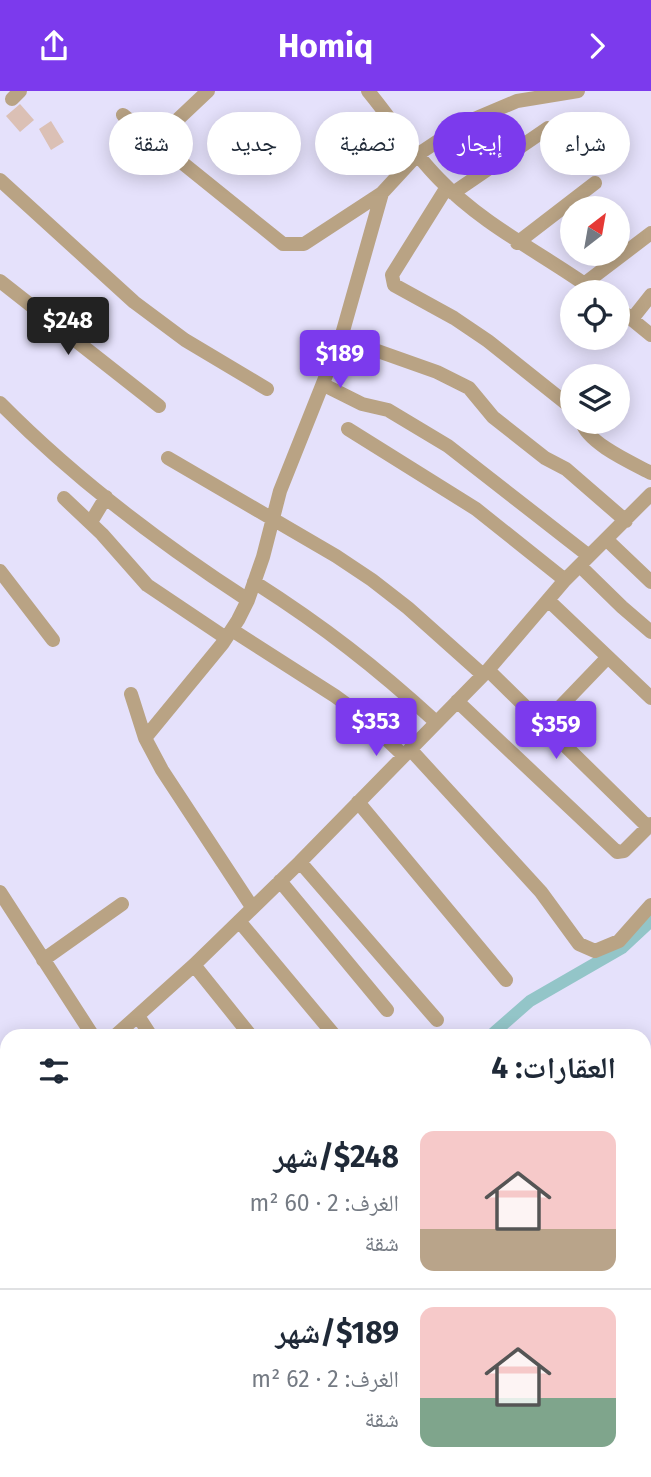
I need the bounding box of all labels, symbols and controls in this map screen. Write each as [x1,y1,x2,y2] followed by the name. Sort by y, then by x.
[35,27,73,65] icon: share
[278,27,373,65] text: Homiq
[578,27,616,65] icon: forward
[109,112,193,175] chip: شقة
[207,112,301,175] chip: جديد
[315,112,419,175] chip: تصفية
[433,112,526,175] chip: إيجار
[540,112,630,175] chip: شراء
[560,196,630,266] north arrow
[560,196,630,434] map controls
[560,280,630,350] button: locate
[27,297,109,357] pin: $248
[43,306,93,334] text: $248
[299,331,381,390] pin: $189
[316,339,364,367] text: $189
[560,364,630,434] button: layers
[335,699,417,758] pin: $353
[515,701,597,761] pin: $359
[352,707,400,735] text: $353
[531,710,581,738] text: $359
[491,1050,616,1086] text: العقارات: 4
[35,1052,73,1090] icon: filters
[273,1139,399,1175] text: $248/شهر
[476,1159,560,1243] icon: home
[250,1189,399,1217] text: الغرف: 2 · 60 m²
[365,1229,399,1257] text: شقة
[276,1315,399,1351] text: $189/شهر
[476,1335,560,1419] icon: home
[251,1365,399,1393] text: الغرف: 2 · 62 m²
[365,1405,399,1433] text: شقة

